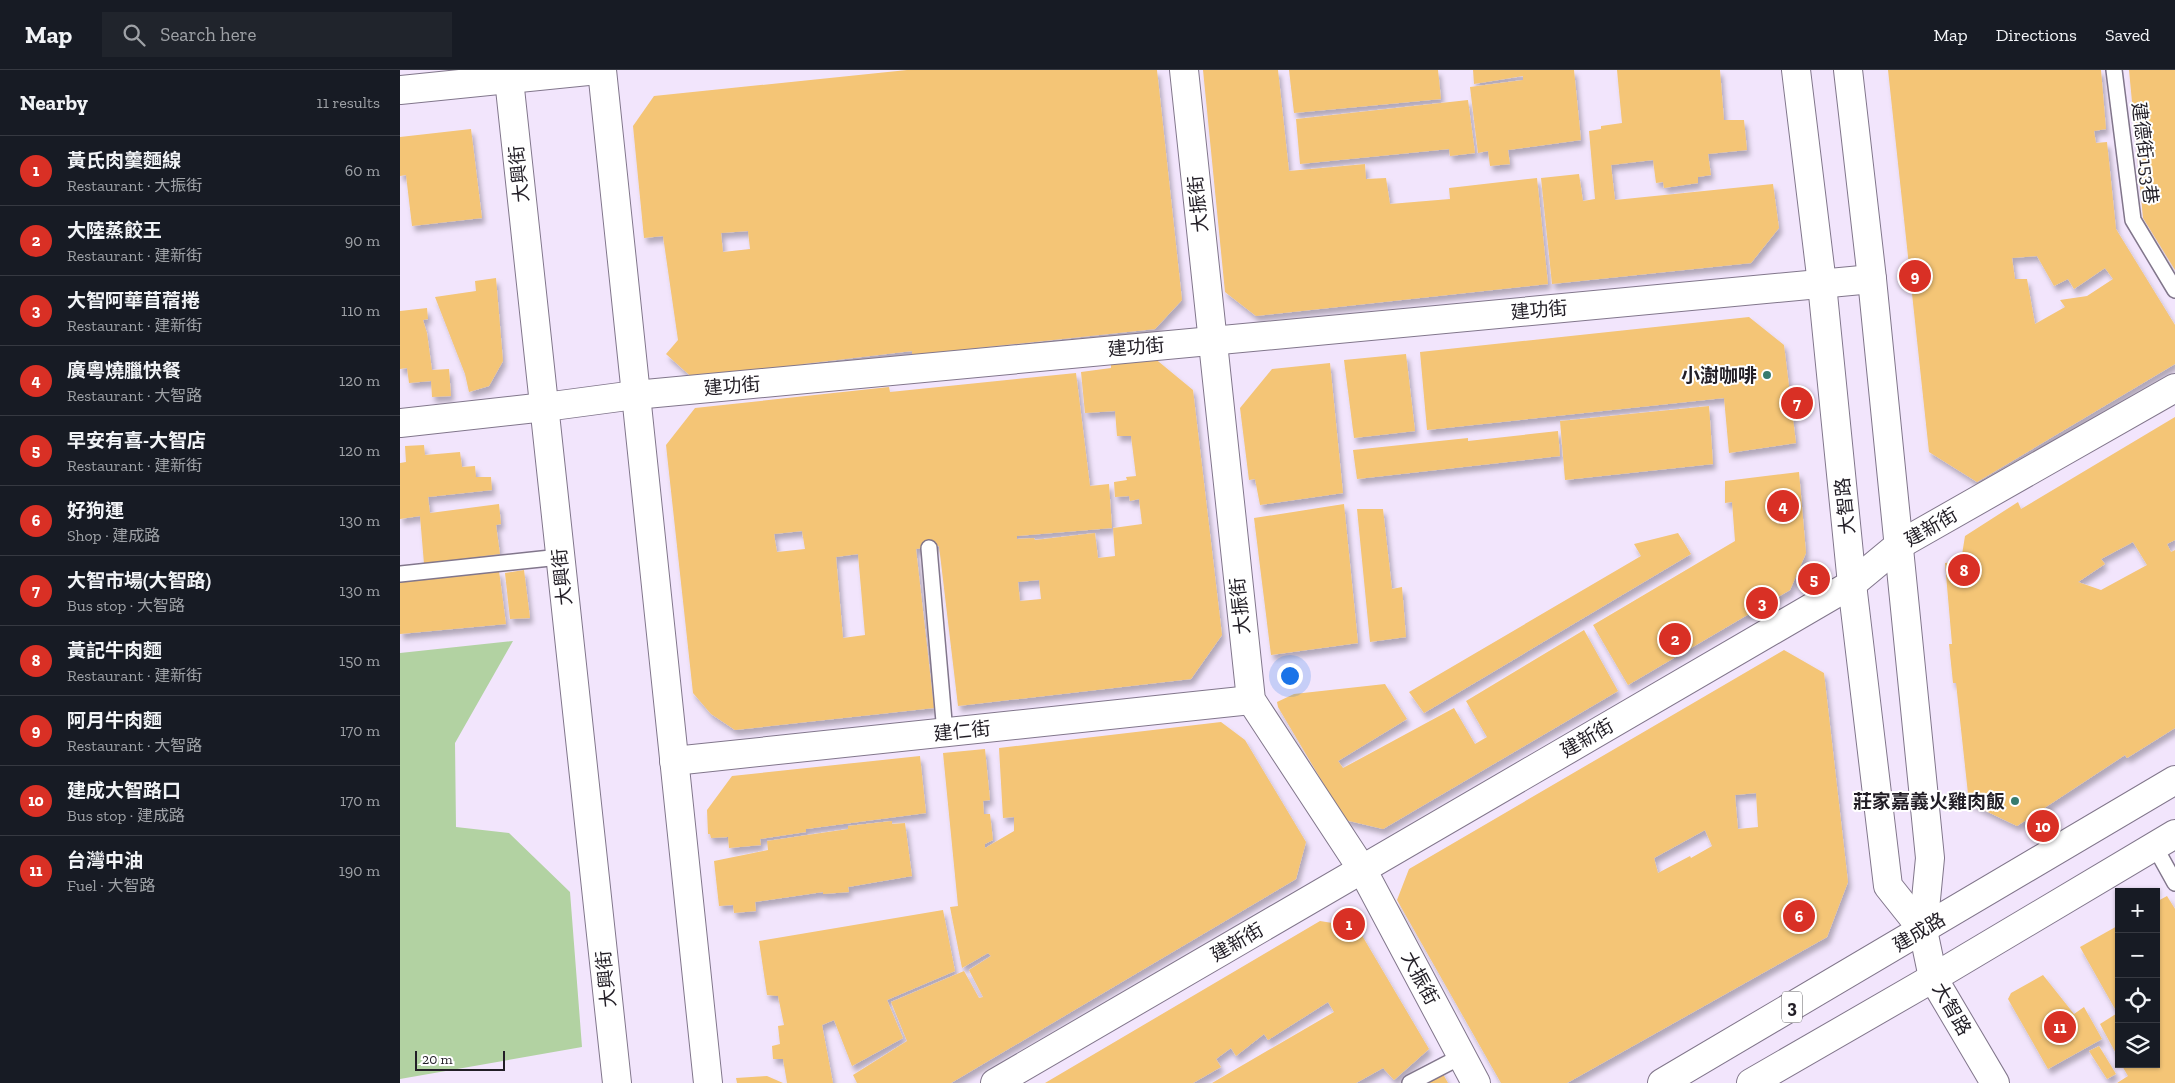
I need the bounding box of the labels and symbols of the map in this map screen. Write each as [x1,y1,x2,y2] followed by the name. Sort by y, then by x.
[2127,101,2163,205] street label: 建德街153巷
[505,144,533,204] street label: 大興街
[1184,174,1212,234] street label: 大振街
[1899,257,1931,295] pin: 9
[1510,296,1568,324] street label: 建功街
[1107,333,1165,361] street label: 建功街
[1681,364,1757,387] place label: 小澍咖啡
[1761,369,1773,381] marker: 小澍咖啡
[703,372,761,400] street label: 建功街
[1781,384,1813,422] pin: 7
[1831,476,1859,536] street label: 大智路
[1767,487,1799,525] pin: 4
[1901,503,1961,551] street label: 建新街
[548,547,576,607] street label: 大興街
[1948,551,1980,589] pin: 8
[1798,560,1830,598] pin: 5
[1226,576,1254,636] street label: 大振街
[1746,584,1778,622] pin: 3
[1659,620,1691,658] pin: 2
[1277,663,1303,689] your location
[1557,714,1617,762] street label: 建新街
[932,717,992,745] street label: 建仁街
[1853,790,2005,813] place label: 莊家嘉義火雞肉飯
[2009,795,2021,807] marker: 莊家嘉義火雞肉飯
[2027,807,2059,845] pin: 10
[1783,897,1815,935] pin: 6
[1333,905,1365,943] pin: 1
[1889,907,1949,957] street label: 建成路
[1207,918,1267,966] street label: 建新街
[1396,947,1444,1009] street label: 大振街
[592,949,620,1009] street label: 大興街
[1928,979,1976,1039] street label: 大智路
[1782,992,1802,1022] road number: 3
[2044,1008,2076,1046] pin: 11
[415,1048,505,1071] scale bar

